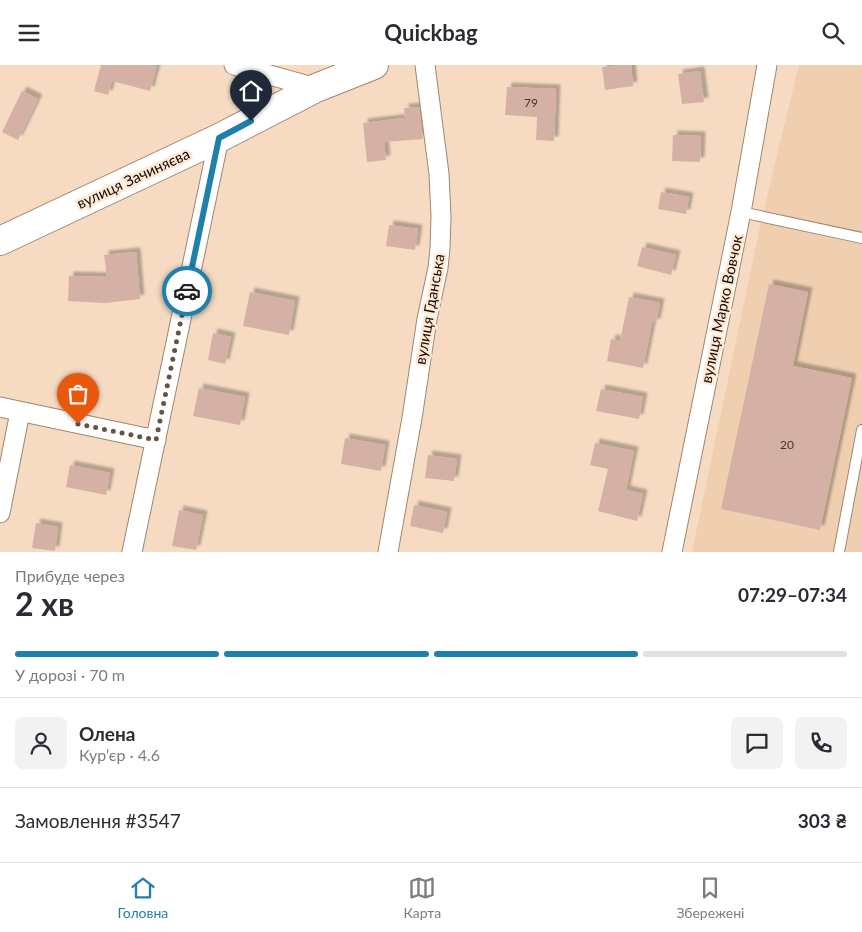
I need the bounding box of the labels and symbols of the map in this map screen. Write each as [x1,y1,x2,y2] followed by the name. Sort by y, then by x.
[230,70,272,121] pin
[524,95,538,110] house number: 79
[74,144,192,212] street label: вулиця Зачиняєва
[697,233,746,385] street label: вулиця Марко Вовчок
[410,252,448,366] street label: вулиця Гданська
[162,266,212,316] courier
[57,373,99,424] pin
[780,437,794,452] house number: 20

